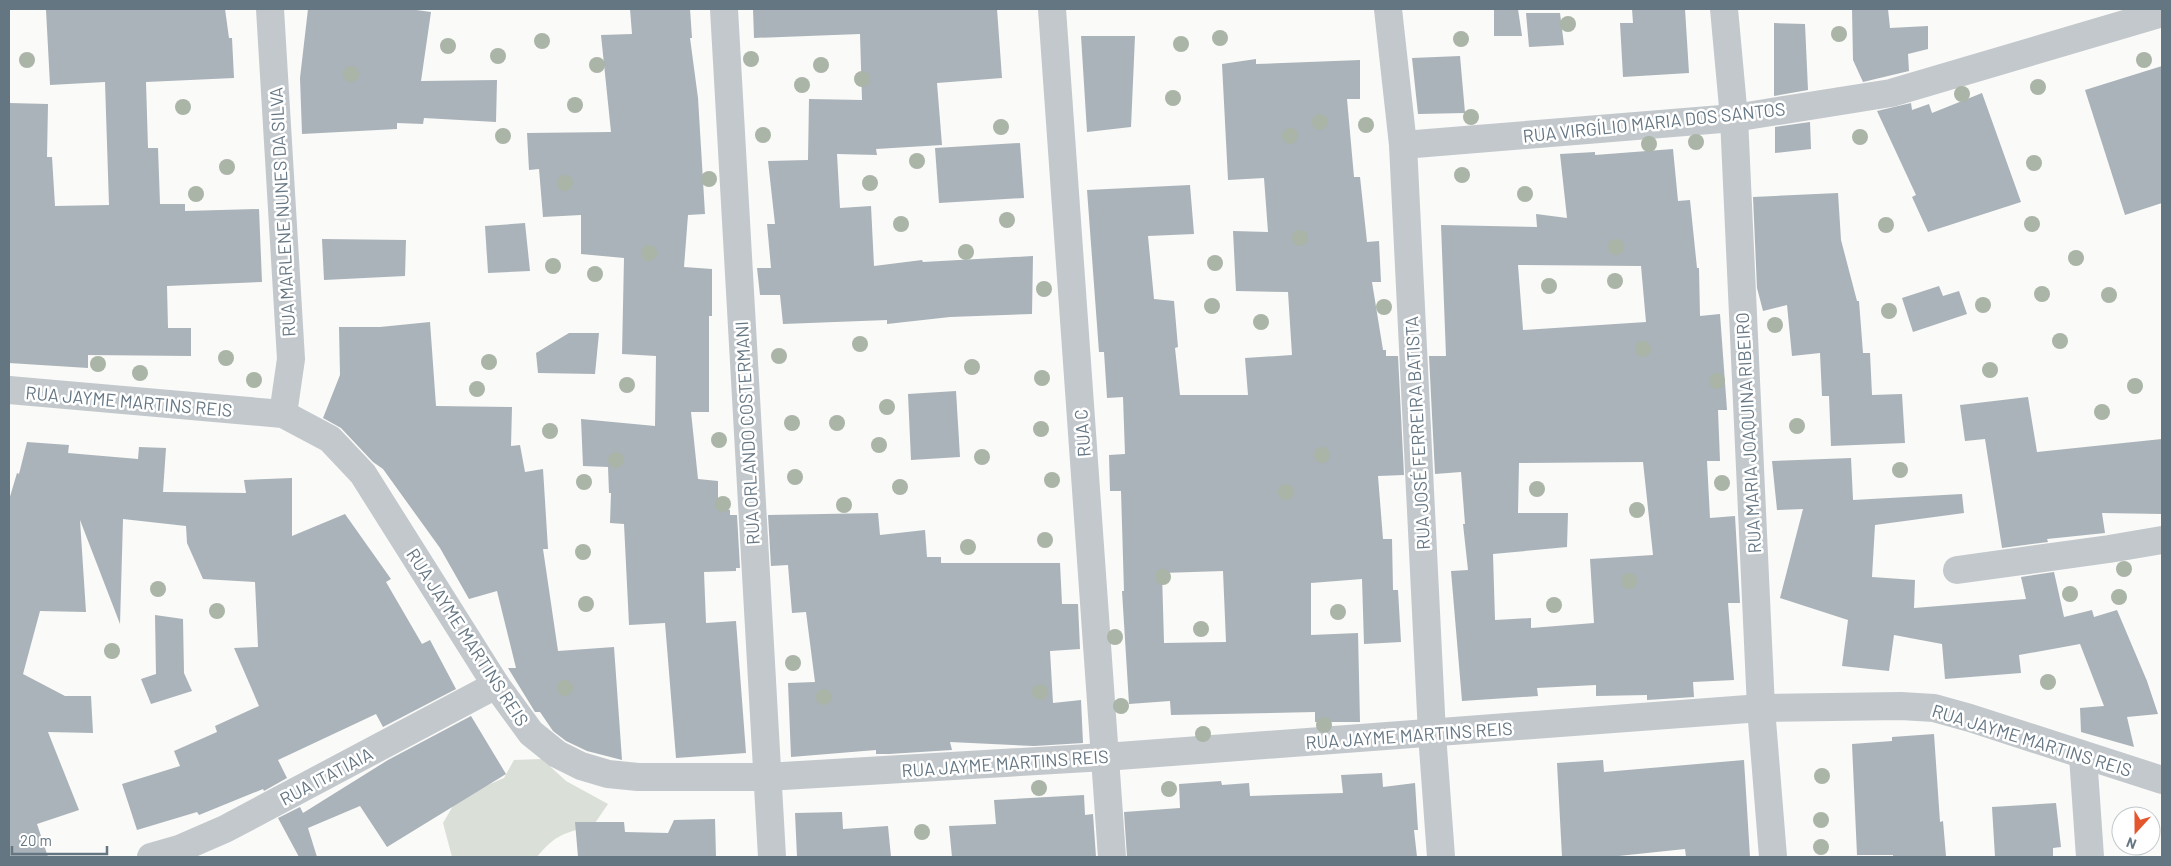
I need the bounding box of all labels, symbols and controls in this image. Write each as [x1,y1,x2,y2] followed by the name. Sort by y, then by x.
[264,86,300,337] street label: RUA MARLENE NUNES DA SILVA
[1522,97,1786,147] street label: RUA VIRGÍLIO MARIA DOS SANTOS
[1731,312,1765,554] street label: RUA MARIA JOAQUINA RIBEIRO
[1400,315,1434,550] street label: RUA JOSÉ FERREIRA BATISTA
[730,321,764,545] street label: RUA ORLANDO COSTERMANI
[25,381,233,421] street label: RUA JAYME MARTINS REIS
[1069,408,1095,458] street label: RUA C
[402,544,534,730] street label: RUA JAYME MARTINS REIS
[1930,699,2134,781] street label: RUA JAYME MARTINS REIS
[1305,717,1513,753] street label: RUA JAYME MARTINS REIS
[276,742,376,810] street label: RUA ITATIAIA
[901,745,1109,781] street label: RUA JAYME MARTINS REIS
[2111,806,2161,856] north arrow
[12,824,108,856] scale bar
[20,831,52,849] text: 20 m
[2124,834,2139,853] text: N

